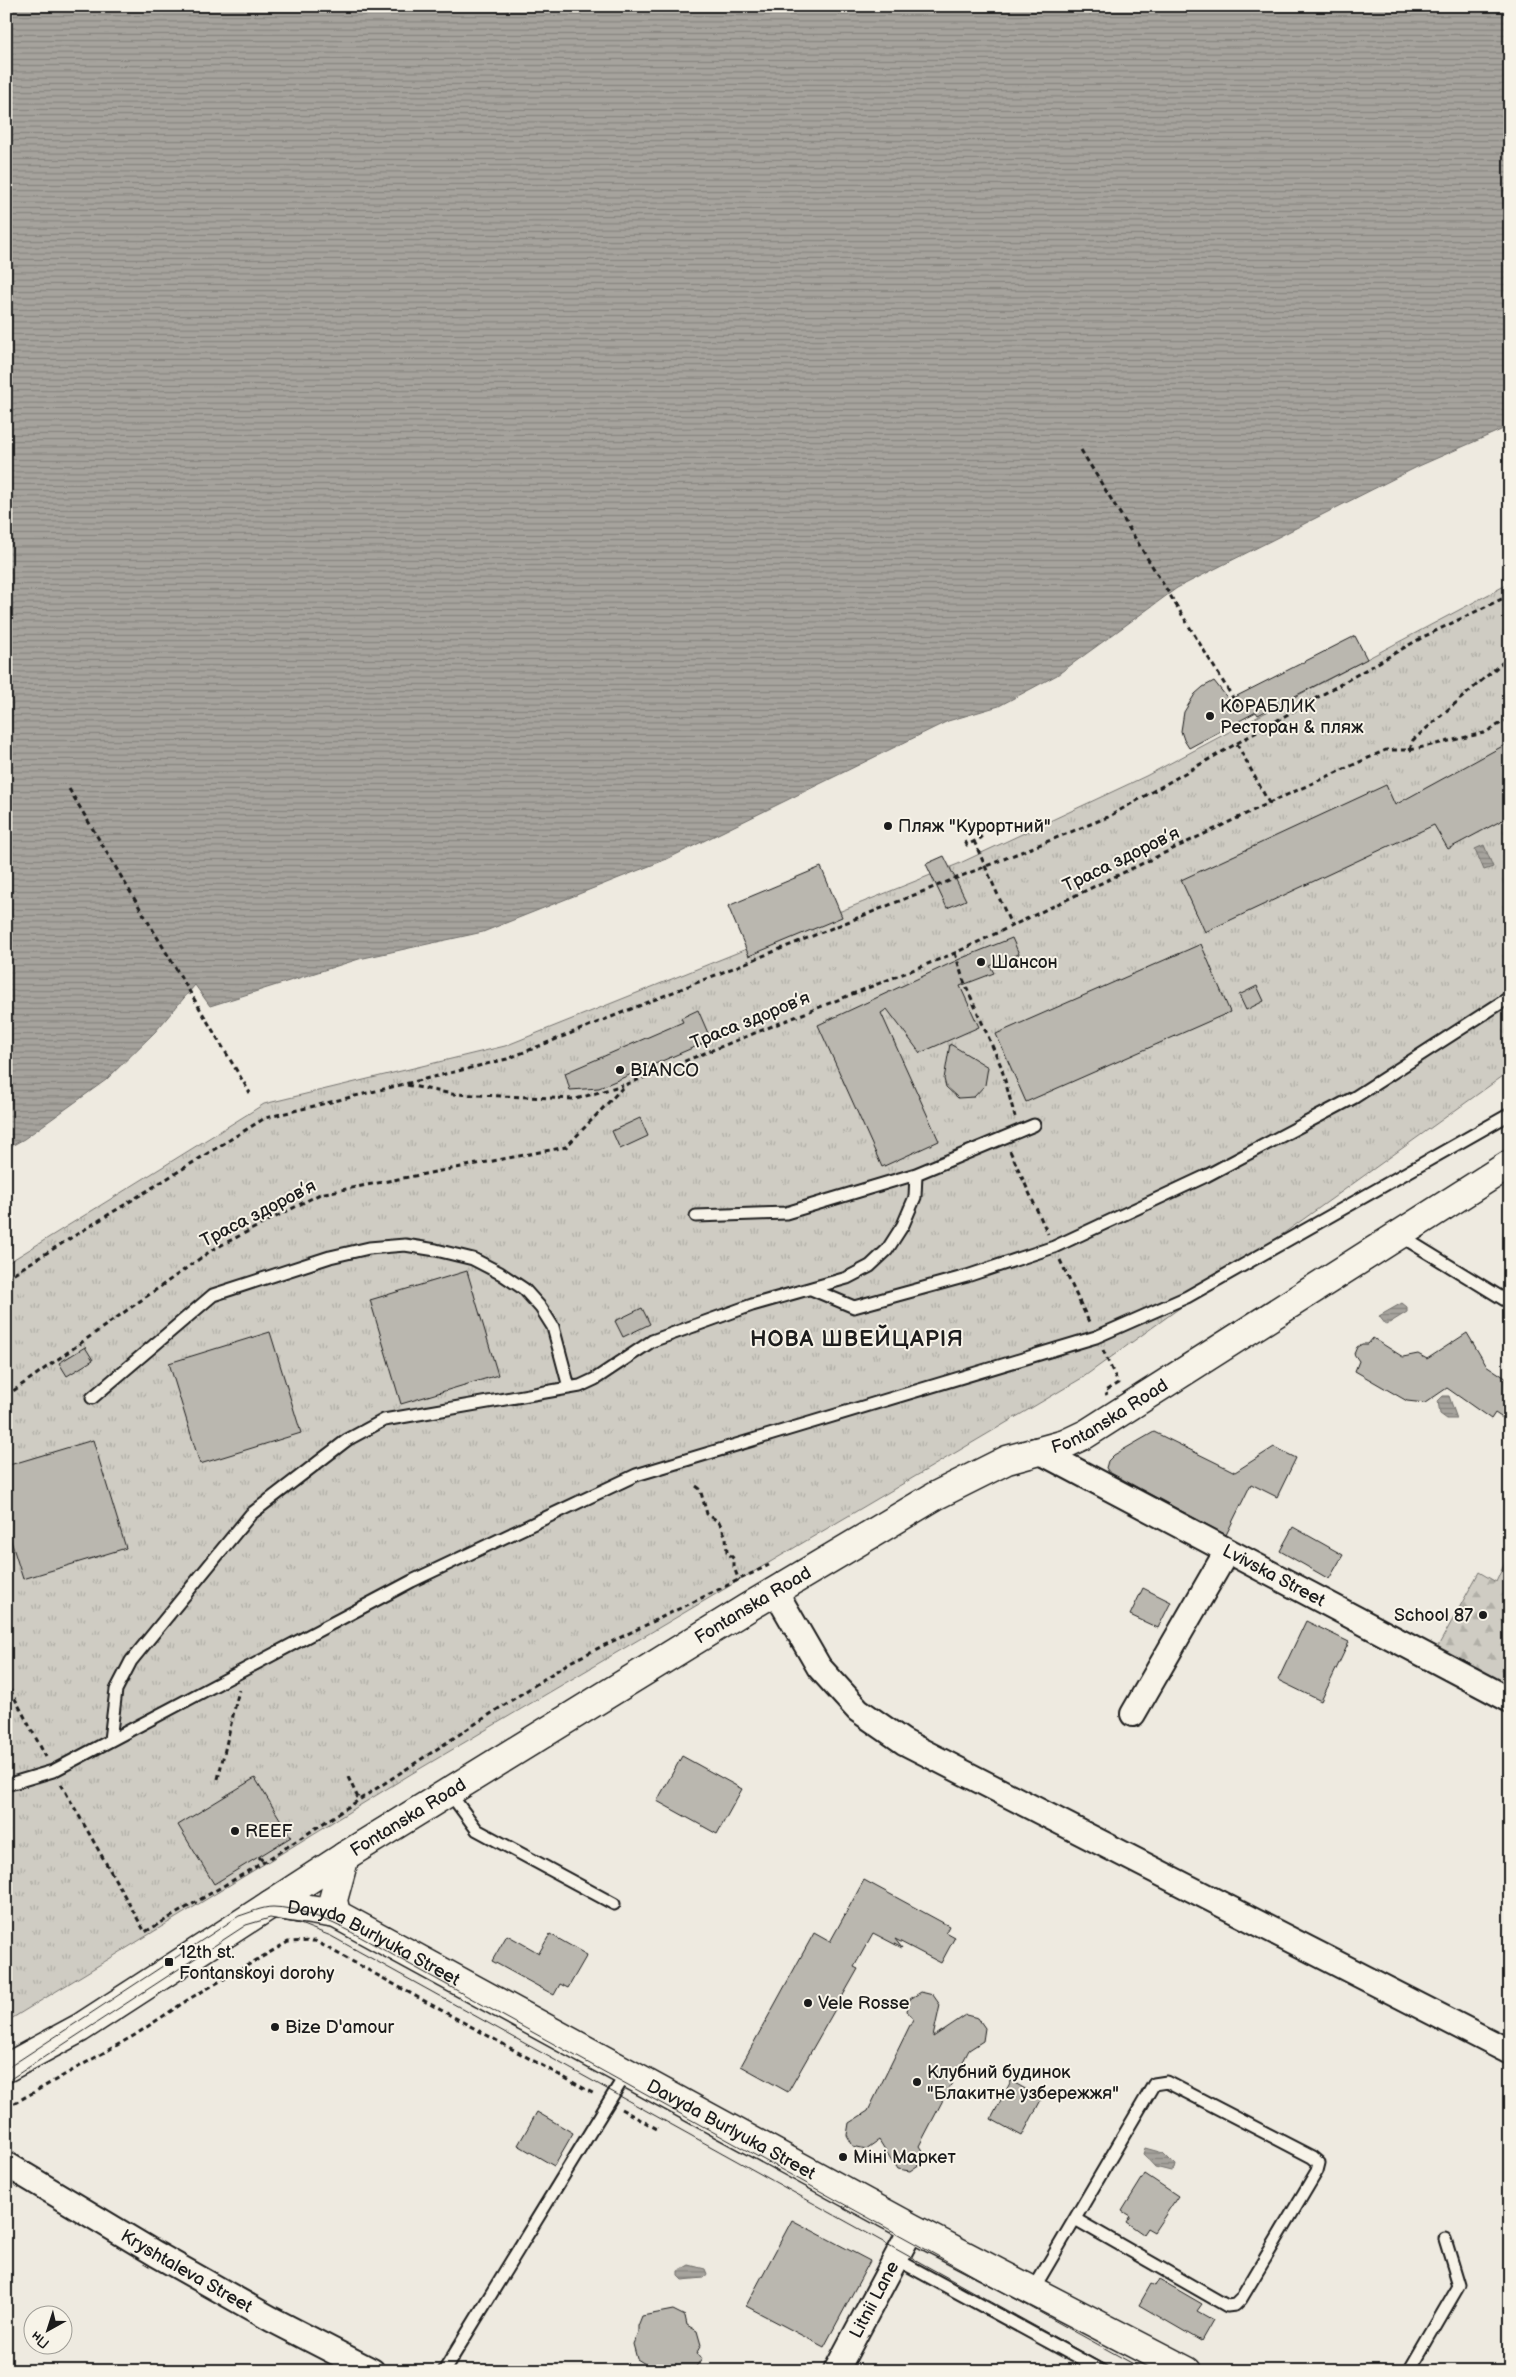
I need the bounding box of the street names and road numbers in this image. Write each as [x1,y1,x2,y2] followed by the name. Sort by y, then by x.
[1060,822,1183,897] street label: Траса здоров’я
[687,987,813,1054] street label: Траса здоров’я
[197,1175,320,1252] street label: Траса здоров’я
[1049,1375,1172,1458] street label: Fontanska Road
[1219,1540,1329,1612] street label: Lvivska Street
[691,1562,815,1649] street label: Fontanska Road
[347,1774,470,1861] street label: Fontanska Road
[286,1897,464,1991] street label: Davyda Burlyuka Street
[643,2075,819,2185] street label: Davyda Burlyuka Street
[117,2225,256,2318] street label: Kryshtaleva Street
[845,2257,904,2342] street label: Litnii Lane

